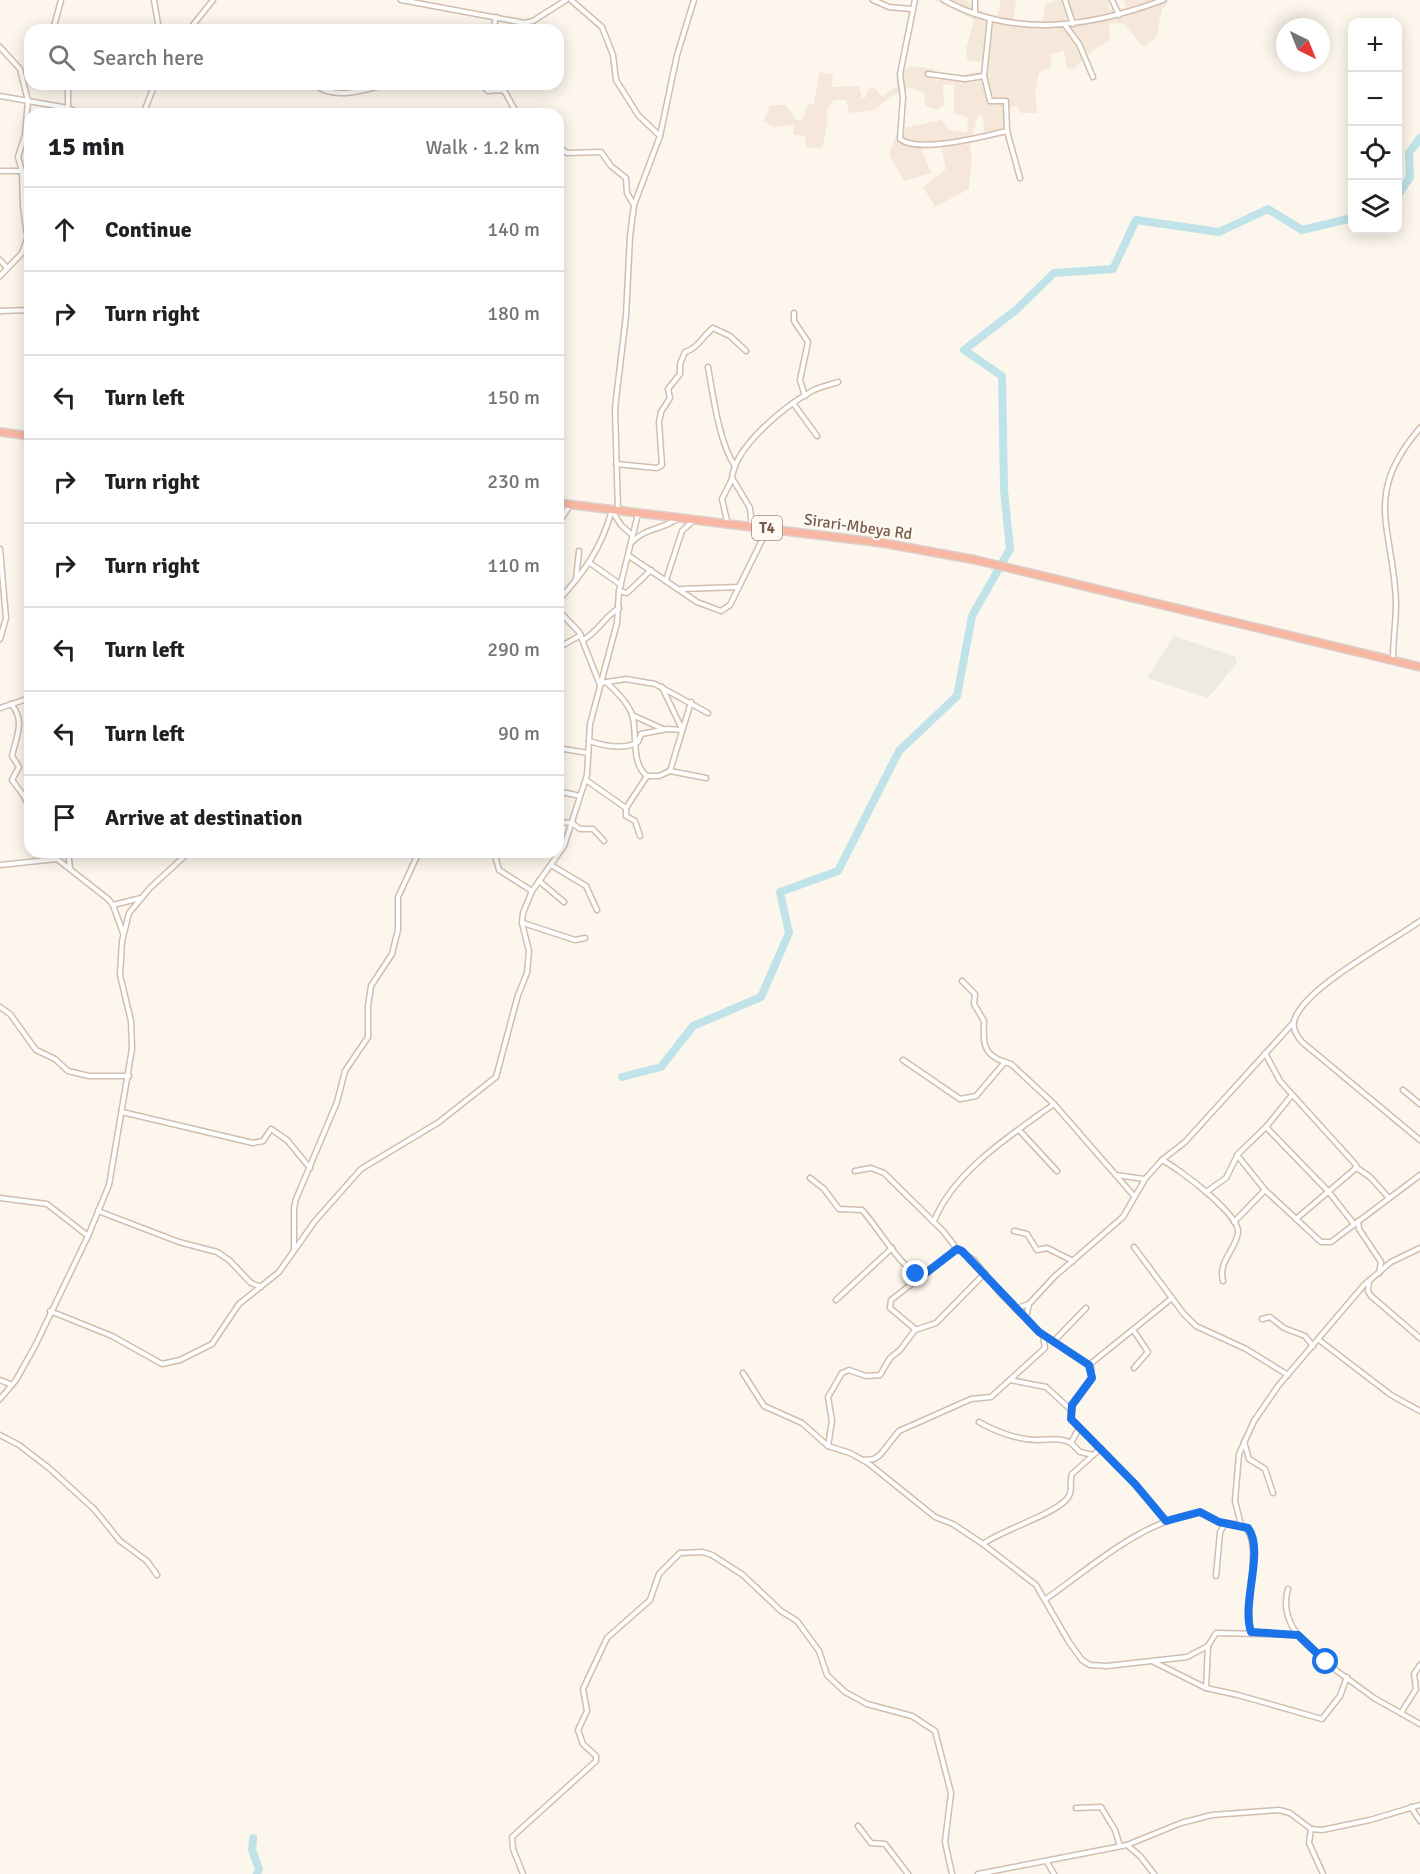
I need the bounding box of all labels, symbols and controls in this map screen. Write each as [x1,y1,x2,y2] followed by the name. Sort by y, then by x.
[1276,18,1330,72] north arrow
[1348,18,1402,234] map controls
[1348,18,1402,72] button: +
[24,24,564,90] search box
[45,41,78,74] icon: search
[93,44,204,71] text: Search here
[1348,72,1402,126] button: −
[1348,126,1402,180] button: locate
[48,131,125,163] text: 15 min
[426,135,540,160] text: Walk · 1.2 km
[1348,180,1402,234] button: layers
[48,213,81,246] icon: ahead
[105,216,192,243] text: Continue
[487,217,540,242] text: 140 m
[48,297,81,330] icon: right
[105,300,200,327] text: Turn right
[487,301,540,326] text: 180 m
[48,381,81,414] icon: left
[105,384,185,411] text: Turn left
[487,385,540,410] text: 150 m
[48,465,81,498] icon: right
[105,468,200,495] text: Turn right
[487,469,540,494] text: 230 m
[803,510,913,544] street label: Sirari-Mbeya Rd
[752,516,782,540] road number: T4
[48,549,81,582] icon: right
[105,552,200,579] text: Turn right
[487,553,540,578] text: 110 m
[48,633,81,666] icon: left
[105,636,185,663] text: Turn left
[487,637,540,662] text: 290 m
[48,717,81,750] icon: left
[105,720,185,747] text: Turn left
[498,721,540,746] text: 90 m
[48,801,81,834] icon: arrive
[105,804,302,831] text: Arrive at destination
[902,1260,928,1286] route end
[1312,1648,1338,1674] route start

